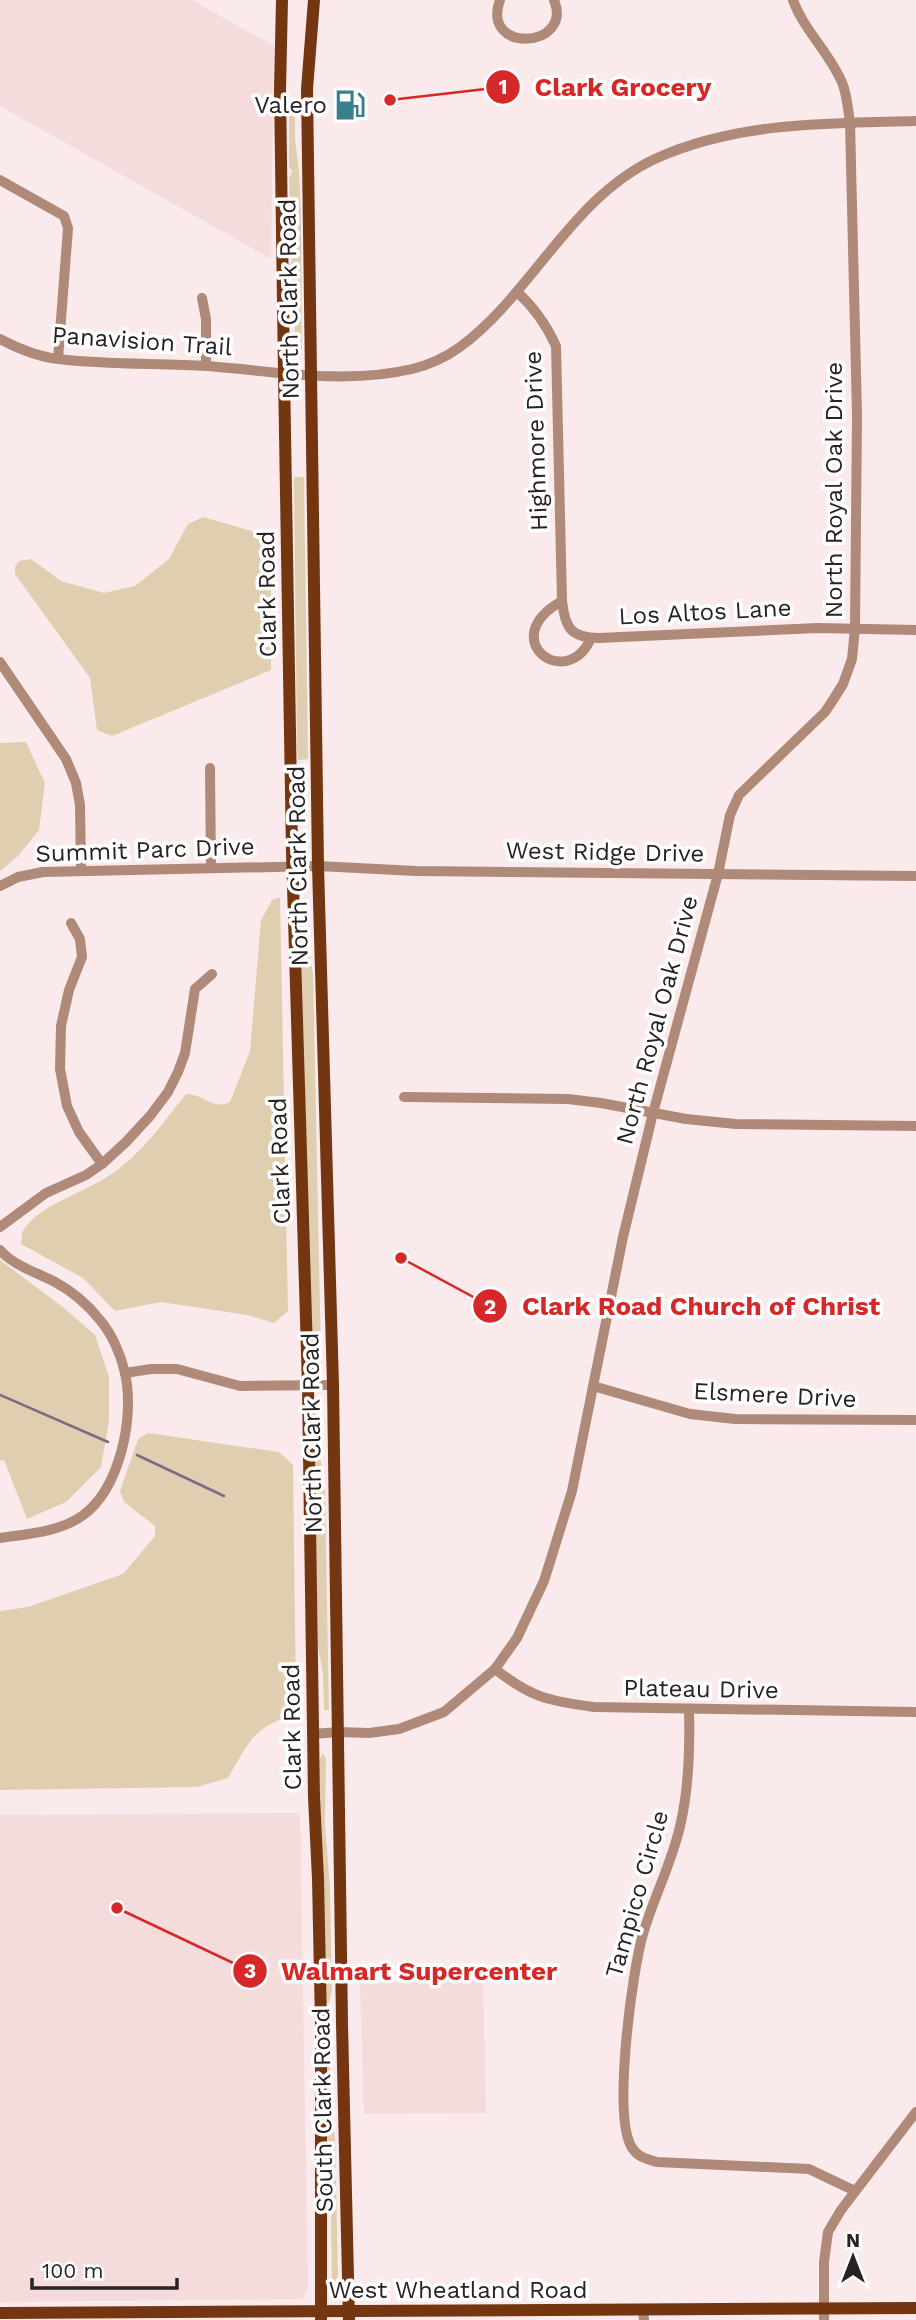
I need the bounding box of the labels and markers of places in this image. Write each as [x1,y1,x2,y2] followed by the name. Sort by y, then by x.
[486,64,726,111] callout: Clark Grocery
[333,88,367,122] fuel station icon: Valero
[254,91,327,119] place label: Valero
[472,1283,894,1330] callout: Clark Road Church of Christ
[232,1947,571,1994] callout: Walmart Supercenter

